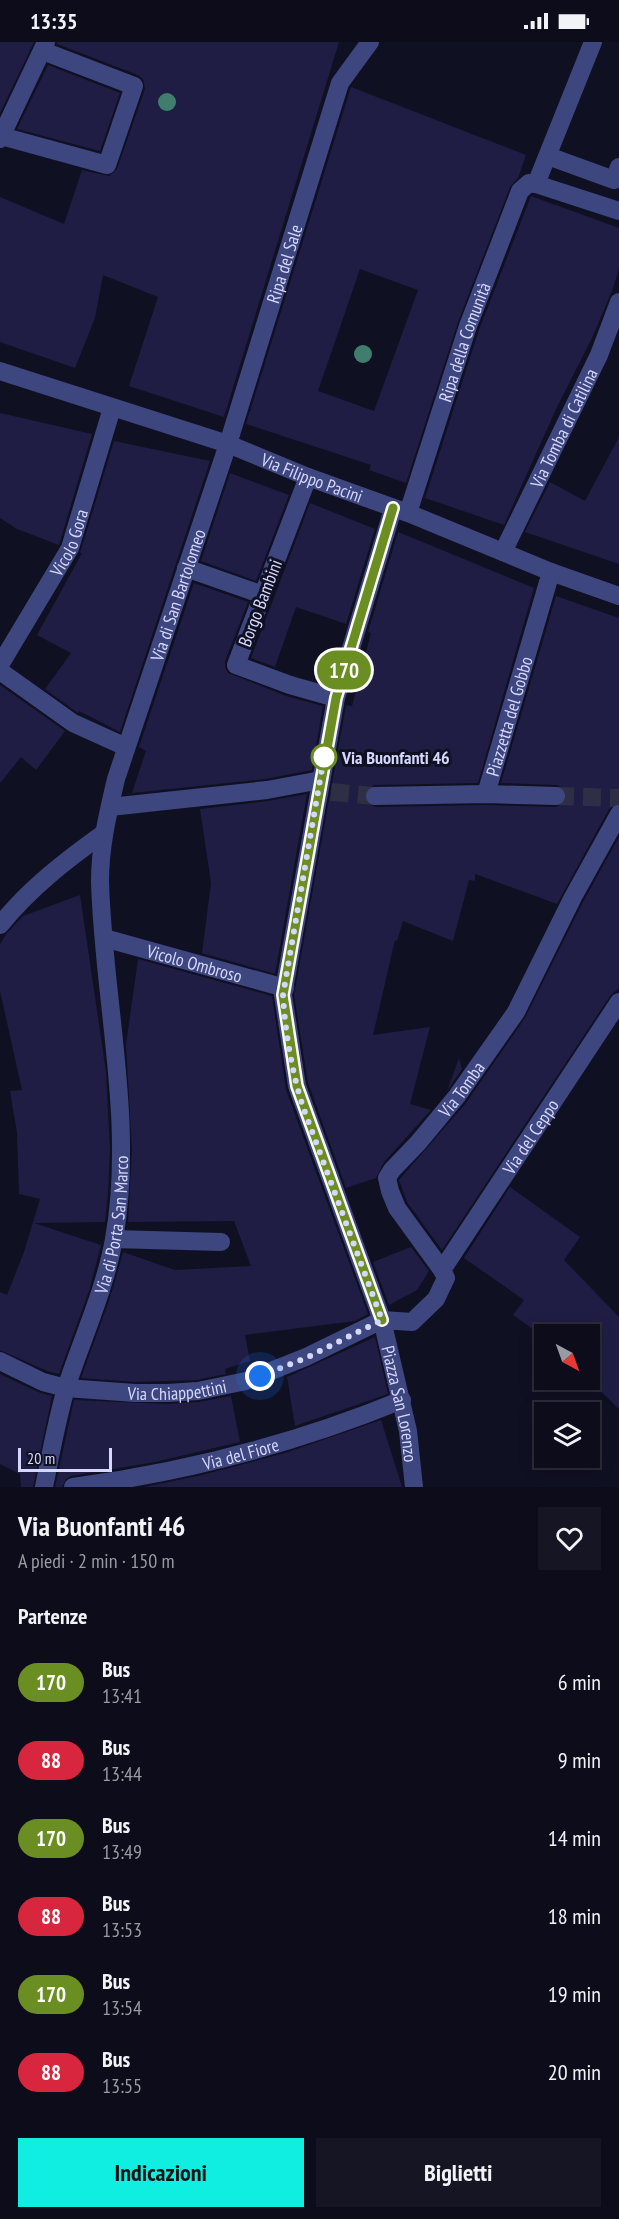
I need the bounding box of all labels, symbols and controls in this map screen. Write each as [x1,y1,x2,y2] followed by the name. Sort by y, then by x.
[30,7,78,35] text: 13:35
[261,221,307,306] street label: Ripa del Sale
[433,279,495,405] street label: Ripa della Comunità
[524,364,602,492] street label: Via Tomba di Catilina
[257,447,366,507] street label: Via Filippo Pacini
[44,506,93,581] street label: Vicolo Gora
[144,526,210,665] street label: Via di San Bartolomeo
[233,556,287,650] street label: Borgo Bambini
[310,650,379,690] line badge: 170
[480,653,537,779] street label: Piazzetta del Gobbo
[329,657,359,684] text: 170
[311,744,337,770] marker: Via Buonfanti 46
[341,746,450,769] place label: Via Buonfanti 46
[143,939,245,987] street label: Vicolo Ombroso
[432,1057,489,1122] street label: Via Tomba
[497,1094,563,1179] street label: Via del Ceppo
[89,1155,133,1298] street label: Via di Porta San Marco
[534,1324,600,1390] north arrow
[534,1324,600,1468] map controls
[377,1343,423,1463] street label: Piazza San Lorenzo
[245,1361,275,1391] your location
[126,1374,229,1405] street label: Via Chiappettini
[534,1402,600,1468] button: layers
[199,1432,281,1475] street label: Via del Fiore
[18,1445,112,1472] scale bar
[27,1448,55,1468] text: 20 m
[18,1507,186,1544] text: Via Buonfanti 46
[538,1507,601,1570] button: heart
[18,1548,174,1574] text: A piedi · 2 min · 150 m
[18,1602,87,1630] text: Partenze
[102,1655,130,1683] text: Bus
[558,1668,601,1696] text: 6 min
[36,1669,66,1696] text: 170
[102,1683,142,1709] text: 13:41
[102,1733,130,1761] text: Bus
[558,1746,601,1774] text: 9 min
[41,1747,61,1774] text: 88
[102,1761,142,1787] text: 13:44
[102,1811,130,1839] text: Bus
[548,1824,601,1852] text: 14 min
[36,1825,66,1852] text: 170
[102,1839,142,1865] text: 13:49
[102,1889,130,1917] text: Bus
[548,1902,601,1930] text: 18 min
[41,1903,61,1930] text: 88
[102,1917,142,1943] text: 13:53
[102,1967,130,1995] text: Bus
[548,1980,601,2008] text: 19 min
[36,1981,66,2008] text: 170
[102,1995,142,2021] text: 13:54
[102,2045,130,2073] text: Bus
[548,2058,601,2086] text: 20 min
[41,2059,61,2086] text: 88
[102,2073,142,2099] text: 13:55
[18,2138,304,2207] button: Indicazioni
[316,2138,601,2207] button: Biglietti

